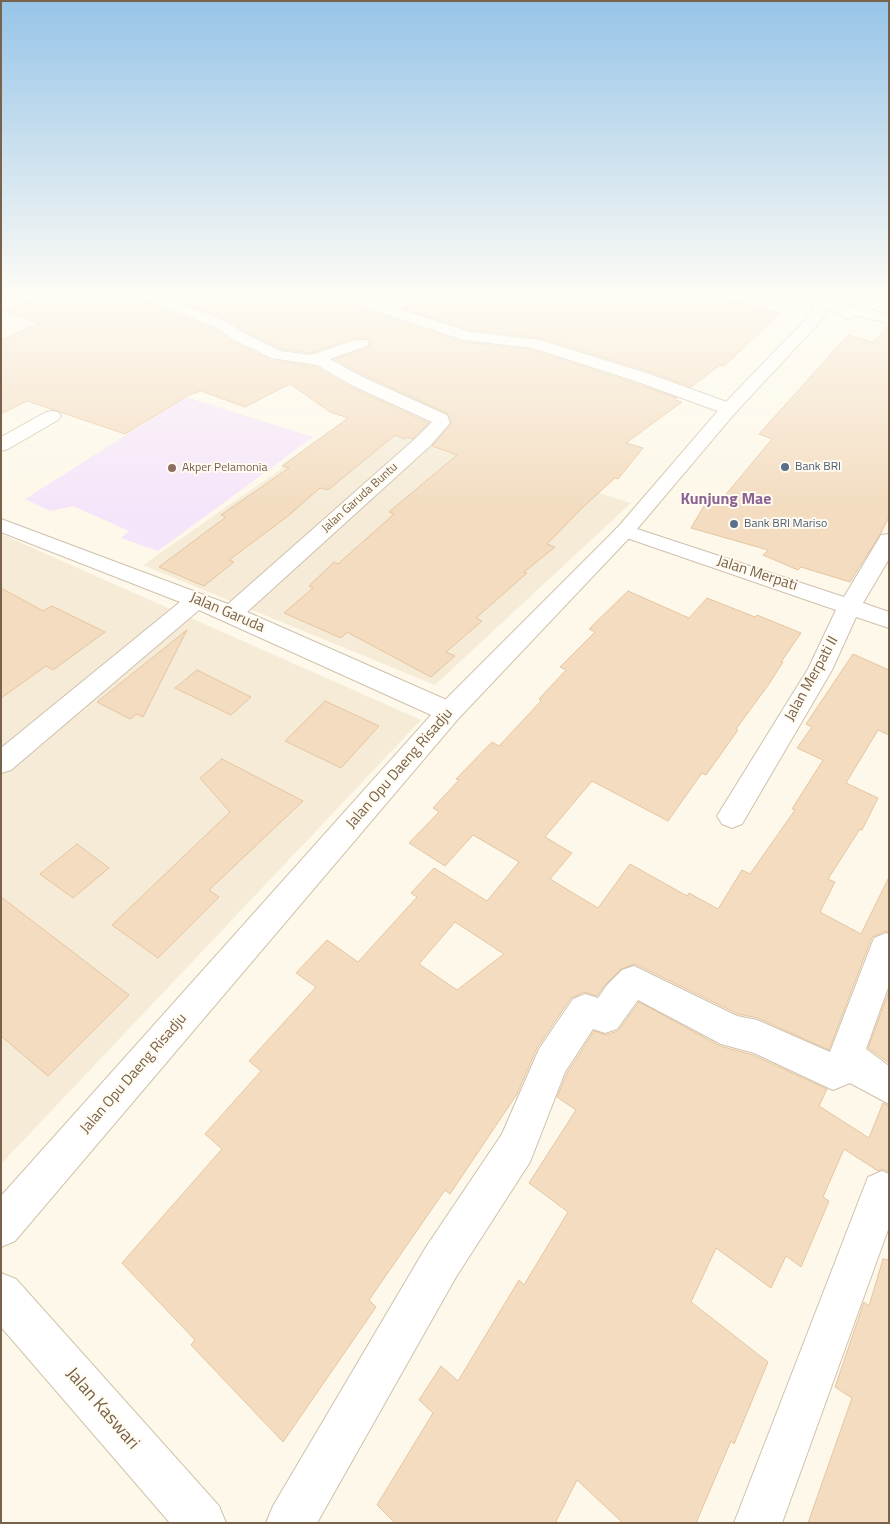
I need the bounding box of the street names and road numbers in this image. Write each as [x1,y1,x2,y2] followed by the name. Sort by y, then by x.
[319,460,401,536] street label: Jalan Garuda Buntu
[715,553,799,595] street label: Jalan Merpati
[187,589,267,637] street label: Jalan Garuda
[781,633,843,725] street label: Jalan Merpati II
[343,705,457,833] street label: Jalan Opu Daeng Risadju
[77,1010,191,1138] street label: Jalan Opu Daeng Risadju
[61,1364,143,1454] street label: Jalan Kaswari

